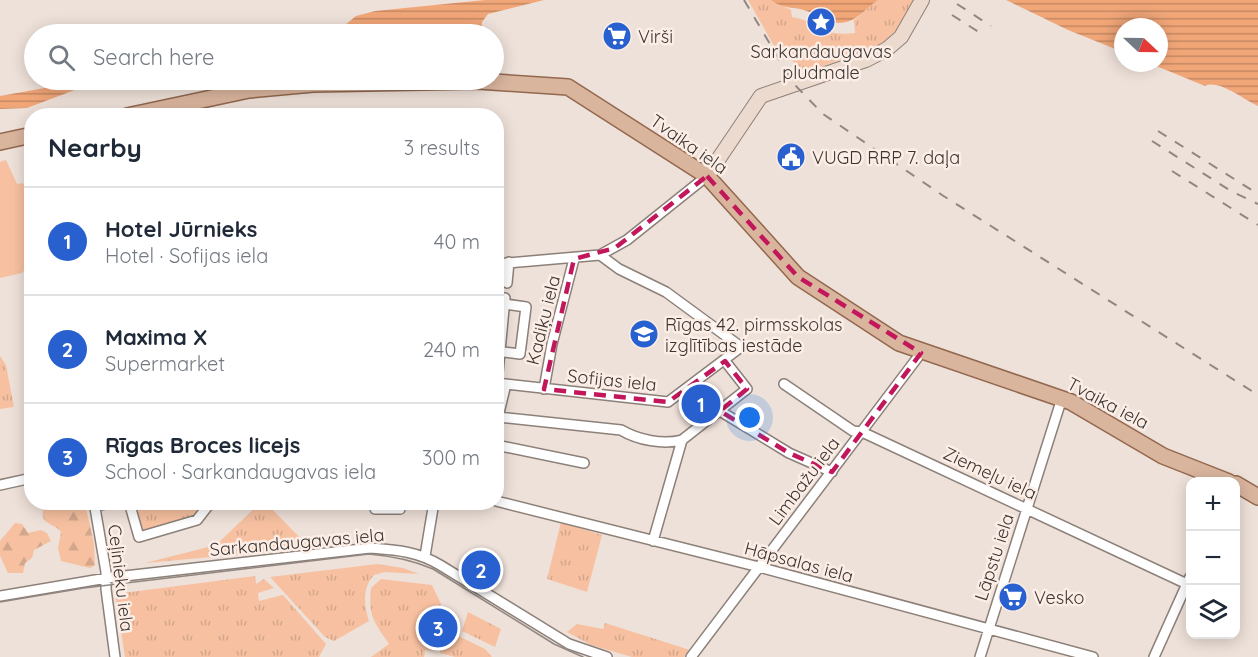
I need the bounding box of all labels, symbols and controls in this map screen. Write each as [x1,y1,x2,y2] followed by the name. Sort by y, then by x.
[805,6,837,38] place icon: Sarkandaugavas pludmale
[1114,18,1168,72] north arrow
[601,20,633,52] supermarket icon: Virši
[24,24,504,90] search box
[638,25,673,48] place label: Virši
[750,40,892,84] place label: Sarkandaugavas pludmale
[45,41,78,74] icon: search
[93,43,214,71] text: Search here
[646,109,732,179] street label: Tvaika iela
[48,131,142,164] text: Nearby
[404,135,480,160] text: 3 results
[775,141,807,173] public building icon: VUGD RRP 7. daļa
[812,146,960,169] place label: VUGD RRP 7. daļa
[105,215,257,243] text: Hotel Jūrnieks
[64,229,71,254] text: 1
[434,229,480,254] text: 40 m
[105,243,268,268] text: Hotel · Sofijas iela
[521,273,565,367] street label: Kadiķu iela
[665,313,843,357] place label: Rīgas 42. pirmsskolas izglītības iestāde
[628,318,660,350] school or university icon: Rīgas 42. pirmsskolas izglītības iestāde
[105,323,207,351] text: Maxima X
[62,337,73,362] text: 2
[423,337,480,362] text: 240 m
[105,351,225,376] text: Supermarket
[566,364,658,396] street label: Sofijas iela
[1063,372,1153,434] street label: Tvaika iela
[682,382,720,426] pin: 1
[735,403,764,432] your location
[105,431,300,459] text: Rīgas Broces licejs
[763,432,845,530] street label: Limbažu iela
[940,441,1040,505] street label: Ziemeļu iela
[62,445,73,470] text: 3
[422,445,480,470] text: 300 m
[105,459,376,484] text: School · Sarkandaugavas iela
[1186,477,1240,639] map controls
[1186,477,1240,531] button: +
[969,511,1019,603] street label: Lāpstu iela
[103,523,139,633] street label: Ceļinieku iela
[209,523,385,561] street label: Sarkandaugavas iela
[1186,531,1240,585] button: −
[742,536,856,588] street label: Hāpsalas iela
[462,548,500,592] pin: 2
[997,581,1029,613] supermarket icon: Vesko
[1186,585,1240,639] button: layers
[1034,586,1084,609] place label: Vesko
[418,606,458,650] pin: 3

